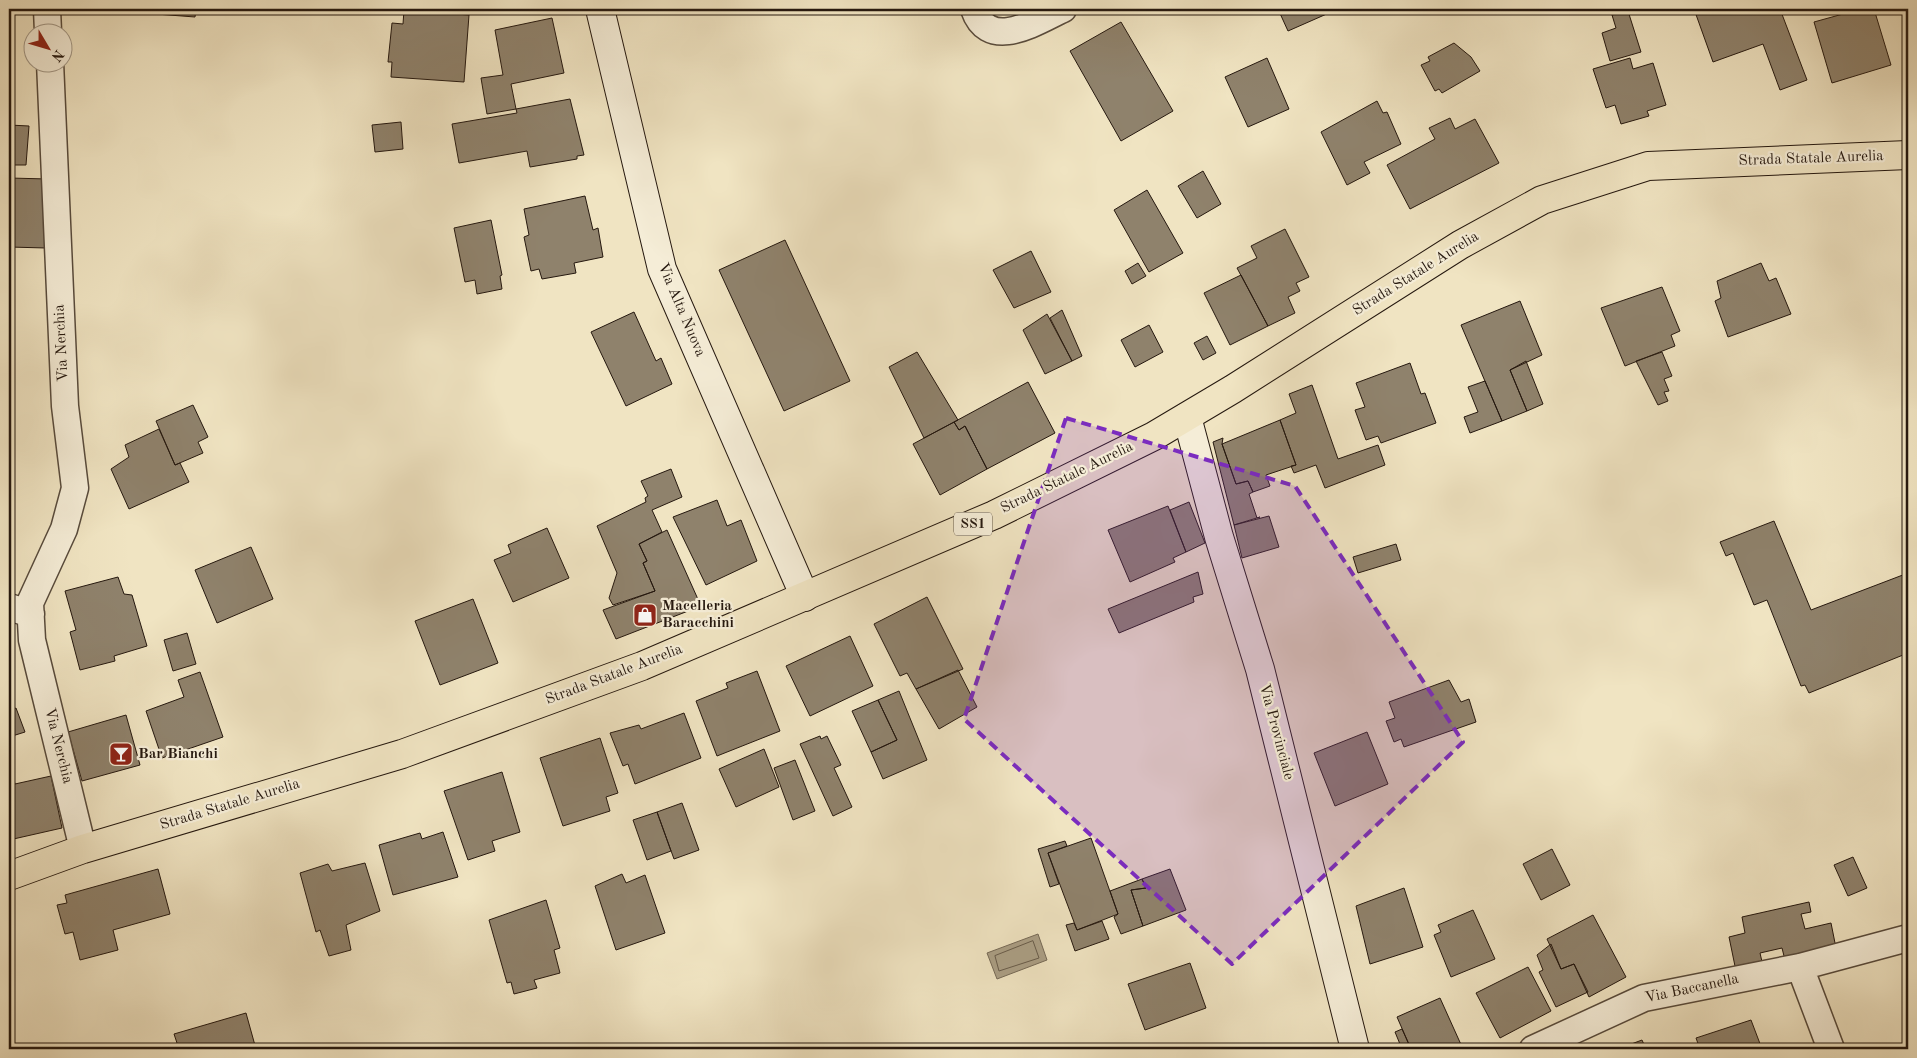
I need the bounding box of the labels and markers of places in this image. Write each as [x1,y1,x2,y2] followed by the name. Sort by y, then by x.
[662,599,734,631] place label: Macelleria Baracchini
[632,602,658,628] shop icon: Macelleria Baracchini
[108,741,134,767] bar icon: Bar Bianchi
[138,747,218,762] place label: Bar Bianchi

